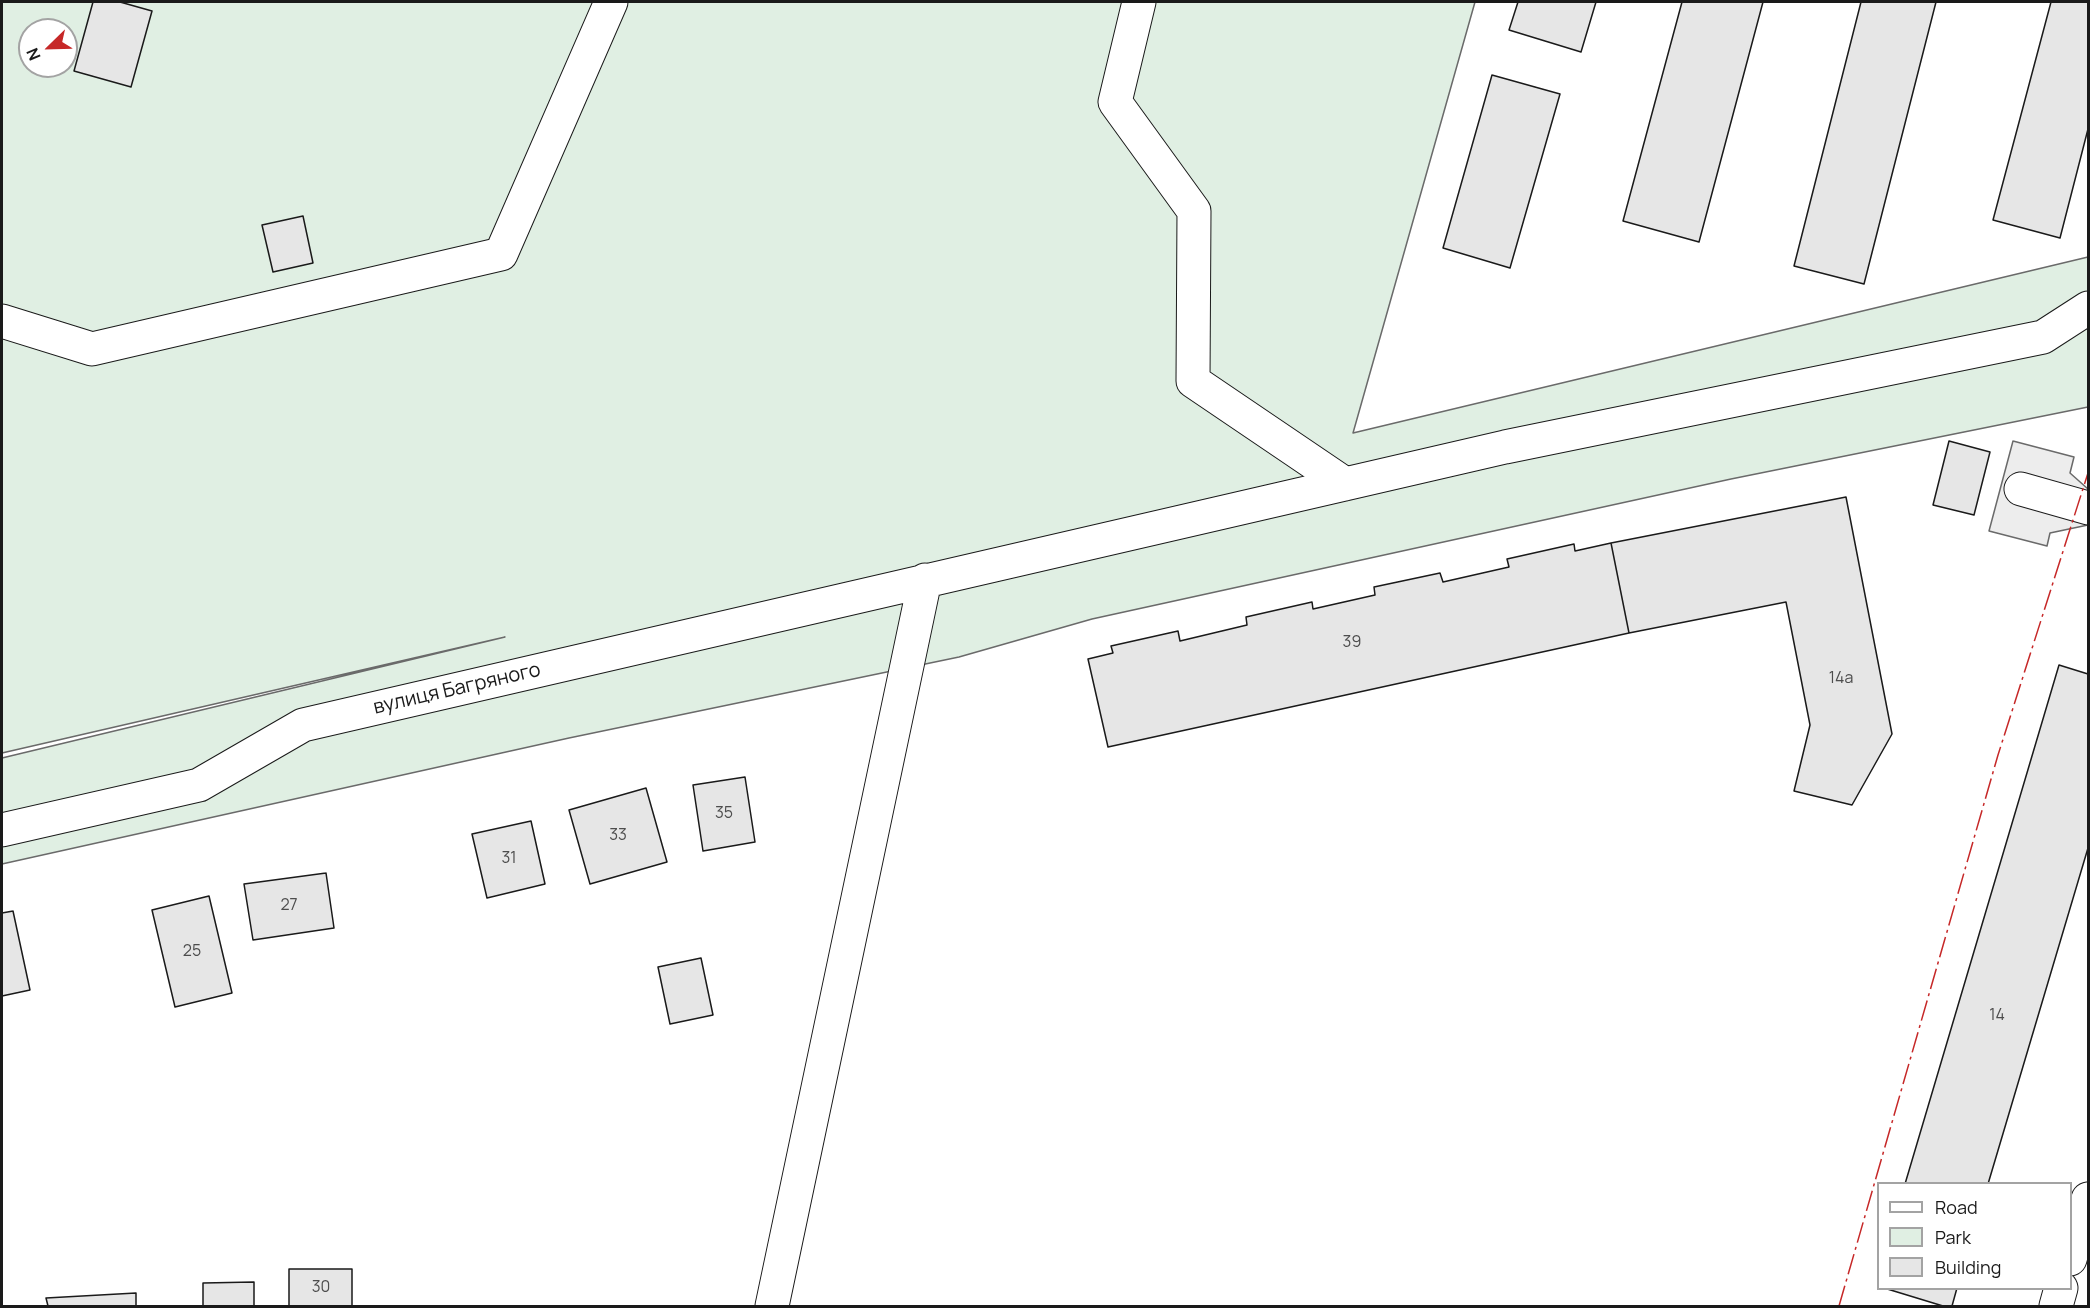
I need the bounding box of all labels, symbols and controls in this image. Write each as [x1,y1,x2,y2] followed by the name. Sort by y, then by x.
[18,18,78,78] north arrow
[21,45,46,64] text: N
[1343,633,1361,653] house number: 39
[371,658,543,720] street label: вулиця Багряного
[1829,669,1853,689] house number: 14а
[715,804,733,824] house number: 35
[609,826,627,846] house number: 33
[501,849,517,869] house number: 31
[280,896,298,916] house number: 27
[183,942,201,962] house number: 25
[1989,1006,2005,1026] house number: 14
[1877,1182,2072,1290] legend
[1935,1195,1978,1219] text: Road
[1935,1225,1971,1249] text: Park
[1935,1255,2001,1279] text: Building
[312,1278,330,1298] house number: 30

